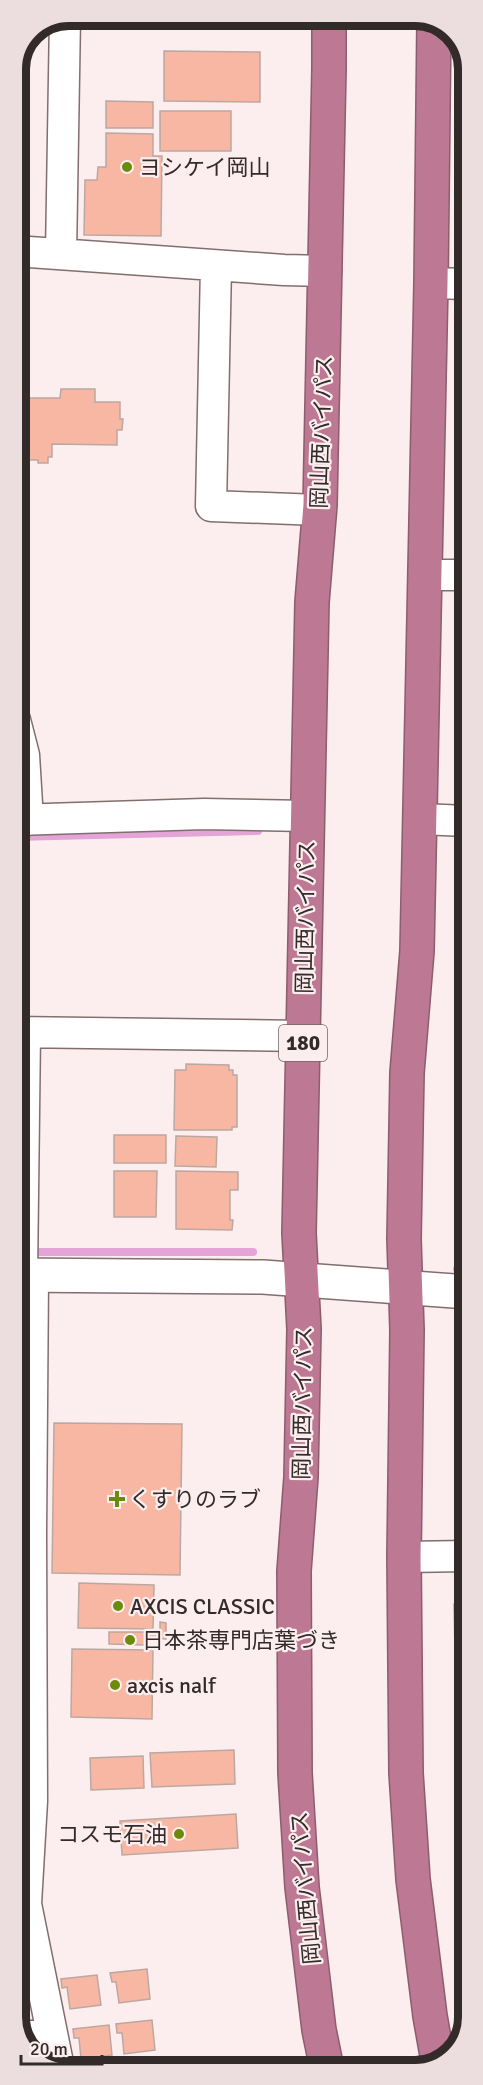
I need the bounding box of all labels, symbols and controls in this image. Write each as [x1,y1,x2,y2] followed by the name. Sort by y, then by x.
[139,154,271,181] place label: ヨシケイ岡山
[120,160,134,174] marker: ヨシケイ岡山
[305,355,338,509] street label: 岡山西バイパス
[291,840,320,994] street label: 岡山西バイパス
[279,1025,327,1061] road number: 180
[288,1326,317,1480] street label: 岡山西バイパス
[129,1486,261,1513] place label: くすりのラブ
[110,1492,124,1506] marker: くすりのラブ
[130,1593,275,1620] place label: AXCIS CLASSIC
[111,1599,125,1613] marker: AXCIS CLASSIC
[142,1627,340,1654] place label: 日本茶専門店葉づき
[123,1633,137,1647] marker: 日本茶専門店葉づき
[127,1672,217,1699] place label: axcis nalf
[108,1678,122,1692] marker: axcis nalf
[285,1810,326,1966] street label: 岡山西バイパス
[57,1821,167,1848] place label: コスモ石油
[172,1827,186,1841] marker: コスモ石油
[21,2028,102,2066] scale bar
[30,2038,68,2060] text: 20 m

